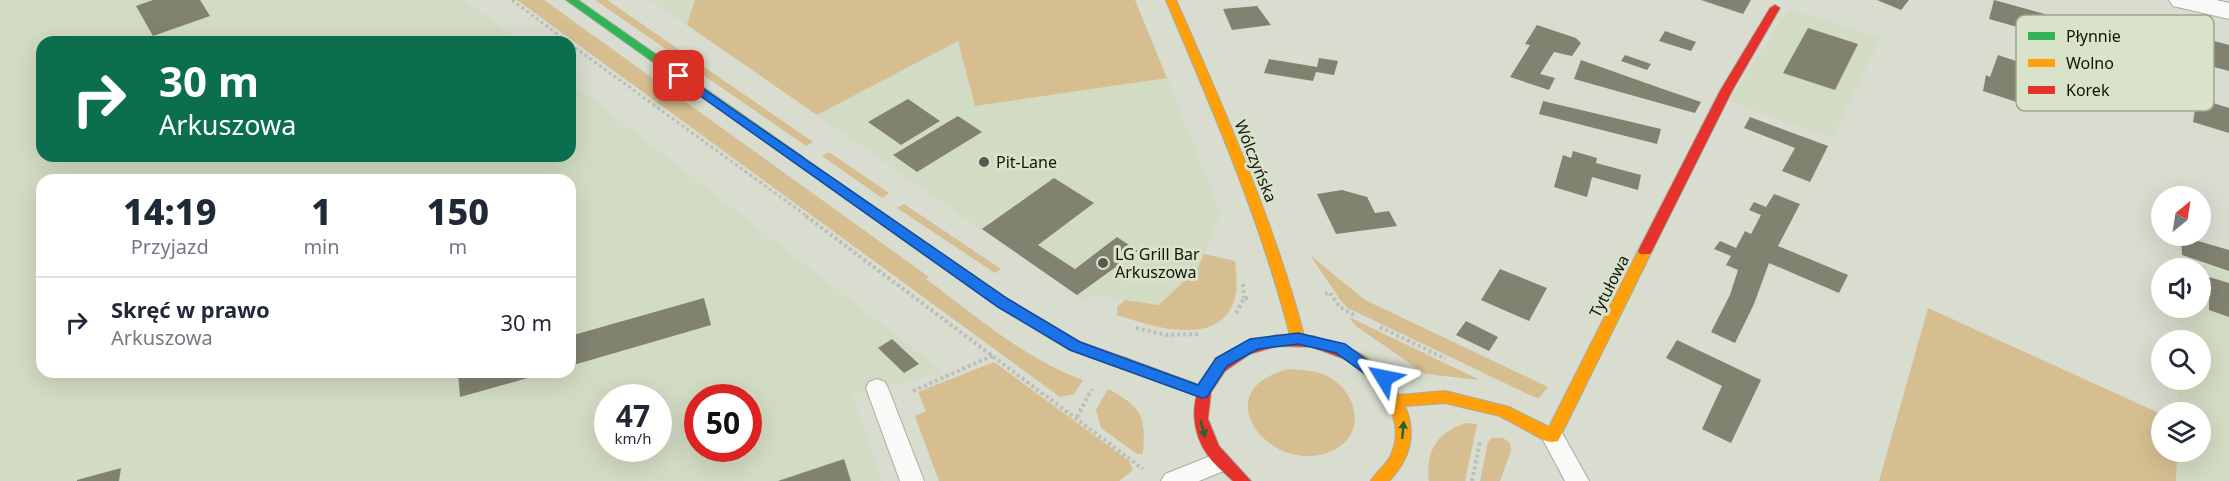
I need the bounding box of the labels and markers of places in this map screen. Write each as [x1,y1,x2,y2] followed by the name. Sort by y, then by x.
[653,50,704,101] pin
[996,151,1057,173] place label: Pit-Lane
[977,155,991,169] marker: Pit-Lane
[1115,243,1200,283] place label: LG Grill Bar Arkuszowa
[1096,256,1110,270] marker: LG Grill Bar Arkuszowa

